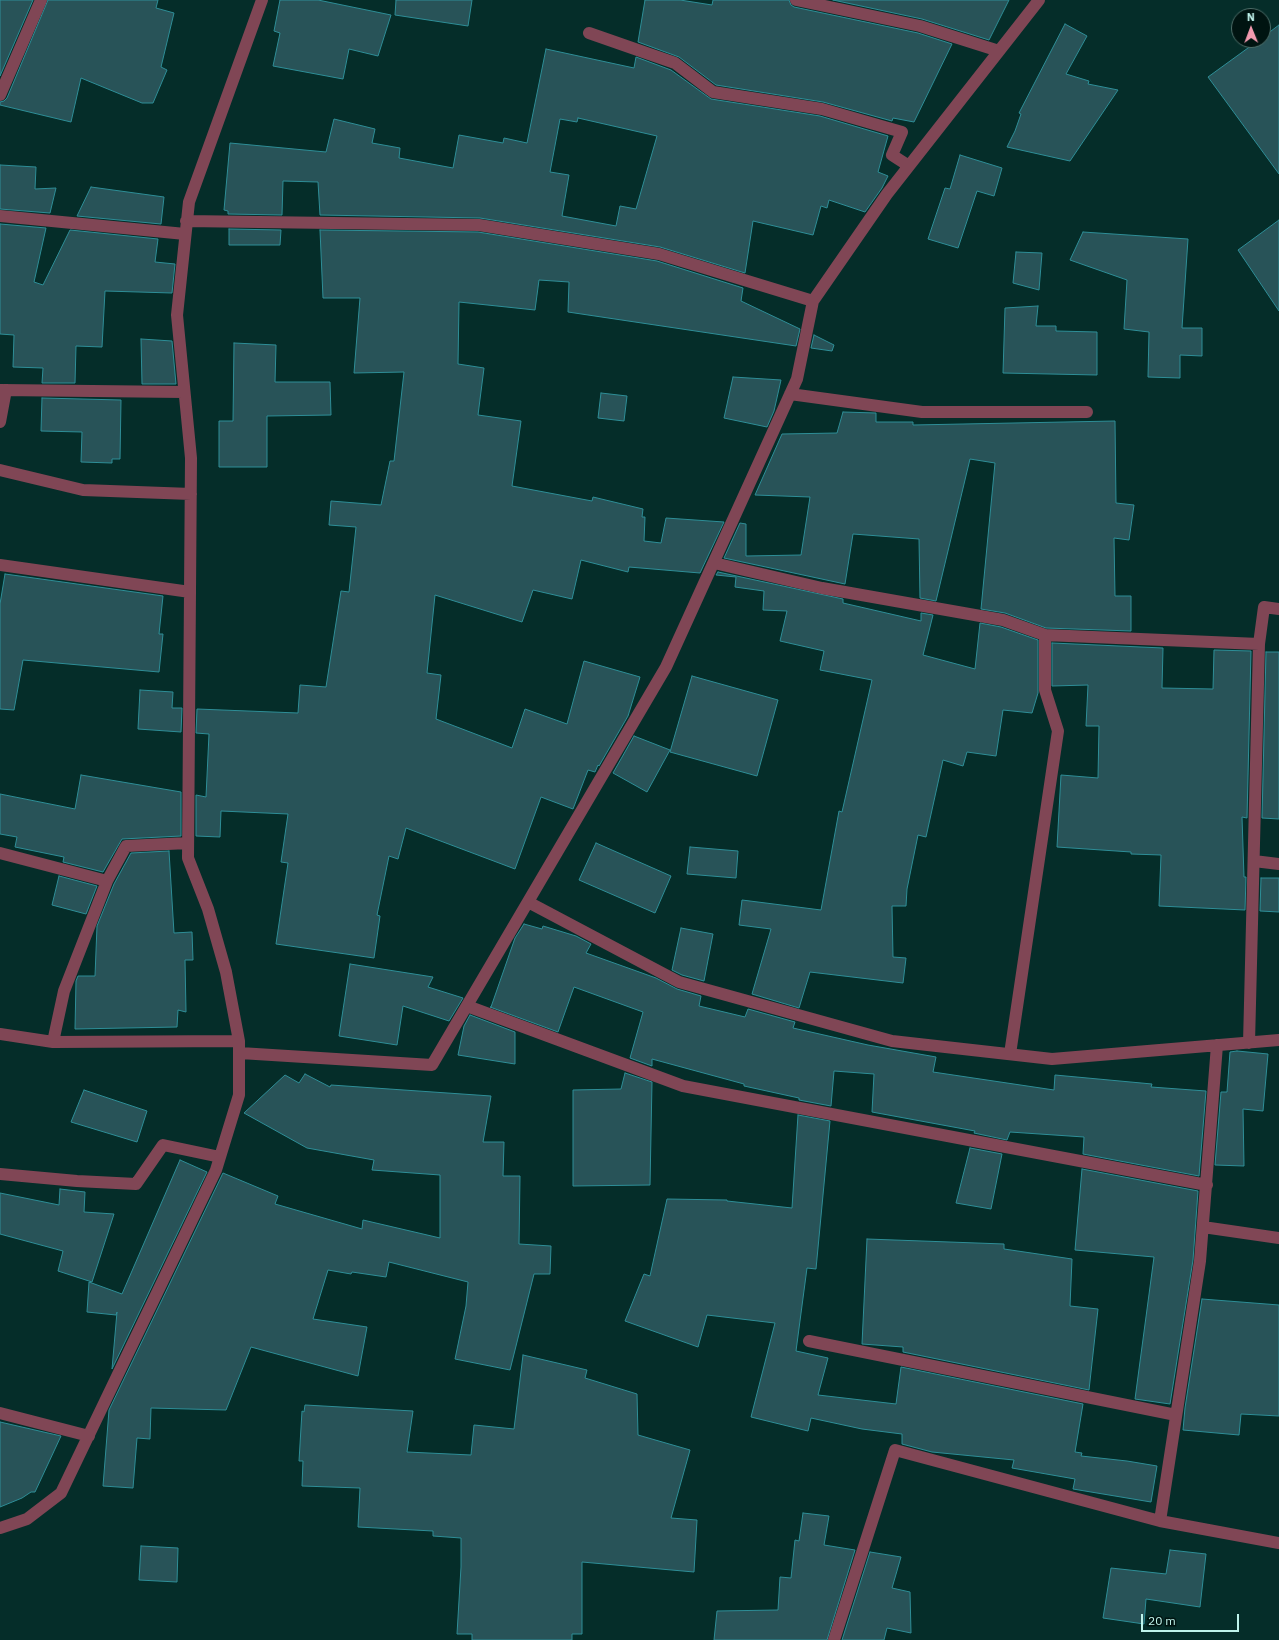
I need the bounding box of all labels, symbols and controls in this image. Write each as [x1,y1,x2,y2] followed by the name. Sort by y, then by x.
[1231,8,1271,48] north arrow
[1247,10,1255,24] text: N
[1143,1606,1241,1632] scale bar
[1148,1613,1176,1628] text: 20 m

